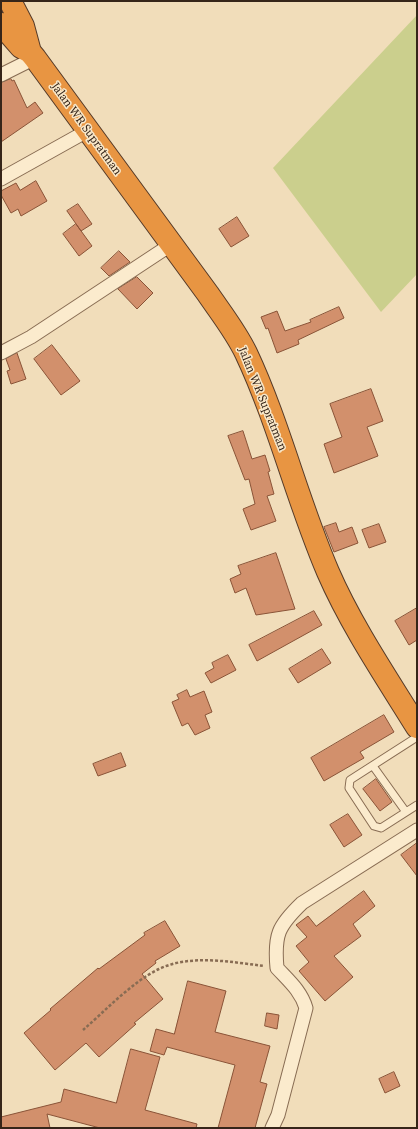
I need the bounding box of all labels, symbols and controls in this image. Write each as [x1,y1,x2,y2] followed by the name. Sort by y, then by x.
[48,80,124,178] street label: Jalan WR Supratman
[235,345,289,453] street label: Jalan WR Supratman

